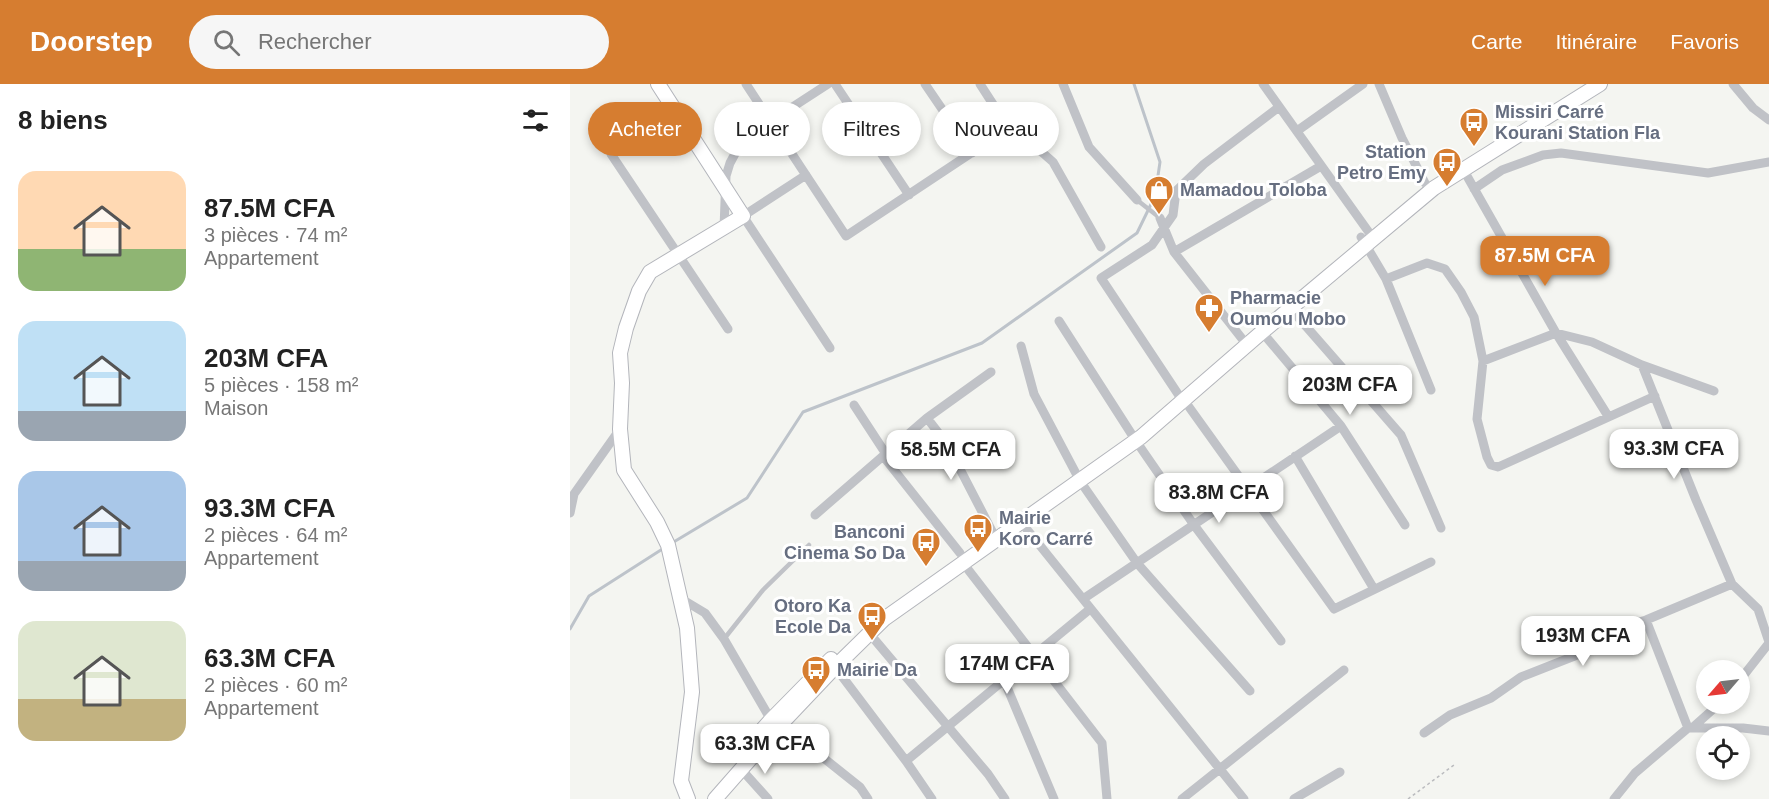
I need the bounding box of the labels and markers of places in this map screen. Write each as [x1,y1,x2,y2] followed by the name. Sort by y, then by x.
[1495,102,1661,143] place label: Missiri Carré Kourani Station Fla
[1458,106,1490,148] bus stop icon: Missiri Carré Kourani Station Fla
[1337,142,1426,183] place label: Station Petro Emy
[1431,146,1463,188] bus stop icon: Station Petro Emy
[1143,174,1175,216] shop icon: Mamadou Toloba
[1180,180,1328,200] place label: Mamadou Toloba
[1476,236,1614,287] pin: 87.5M CFA
[1230,288,1346,329] place label: Pharmacie Oumou Mobo
[1193,292,1225,334] pharmacy icon: Pharmacie Oumou Mobo
[1288,365,1412,416] pin: 203M CFA
[1605,429,1743,480] pin: 93.3M CFA
[882,430,1020,481] pin: 58.5M CFA
[1150,473,1288,524] pin: 83.8M CFA
[999,508,1093,549] place label: Mairie Koro Carré
[962,512,994,554] bus stop icon: Mairie Koro Carré
[784,522,906,563] place label: Banconi Cinema So Da
[910,526,942,568] bus stop icon: Banconi Cinema So Da
[774,596,852,637] place label: Otoro Ka Ecole Da
[856,600,888,642] bus stop icon: Otoro Ka Ecole Da
[1521,616,1645,667] pin: 193M CFA
[945,644,1069,695] pin: 174M CFA
[800,654,832,696] bus stop icon: Mairie Da
[837,660,918,680] place label: Mairie Da
[696,724,834,775] pin: 63.3M CFA

